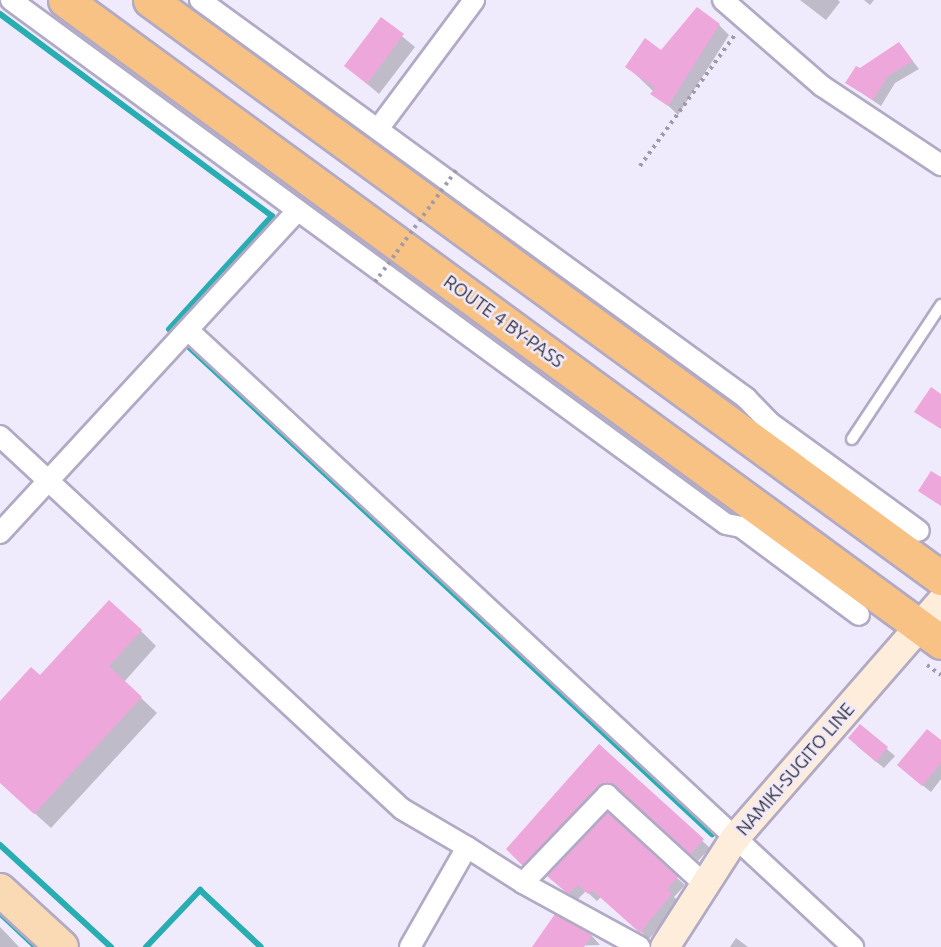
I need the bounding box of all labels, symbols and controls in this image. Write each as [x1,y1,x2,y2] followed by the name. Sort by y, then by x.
[440,270,568,372] street label: ROUTE 4 BY-PASS
[732,698,858,840] street label: NAMIKI-SUGITO LINE

